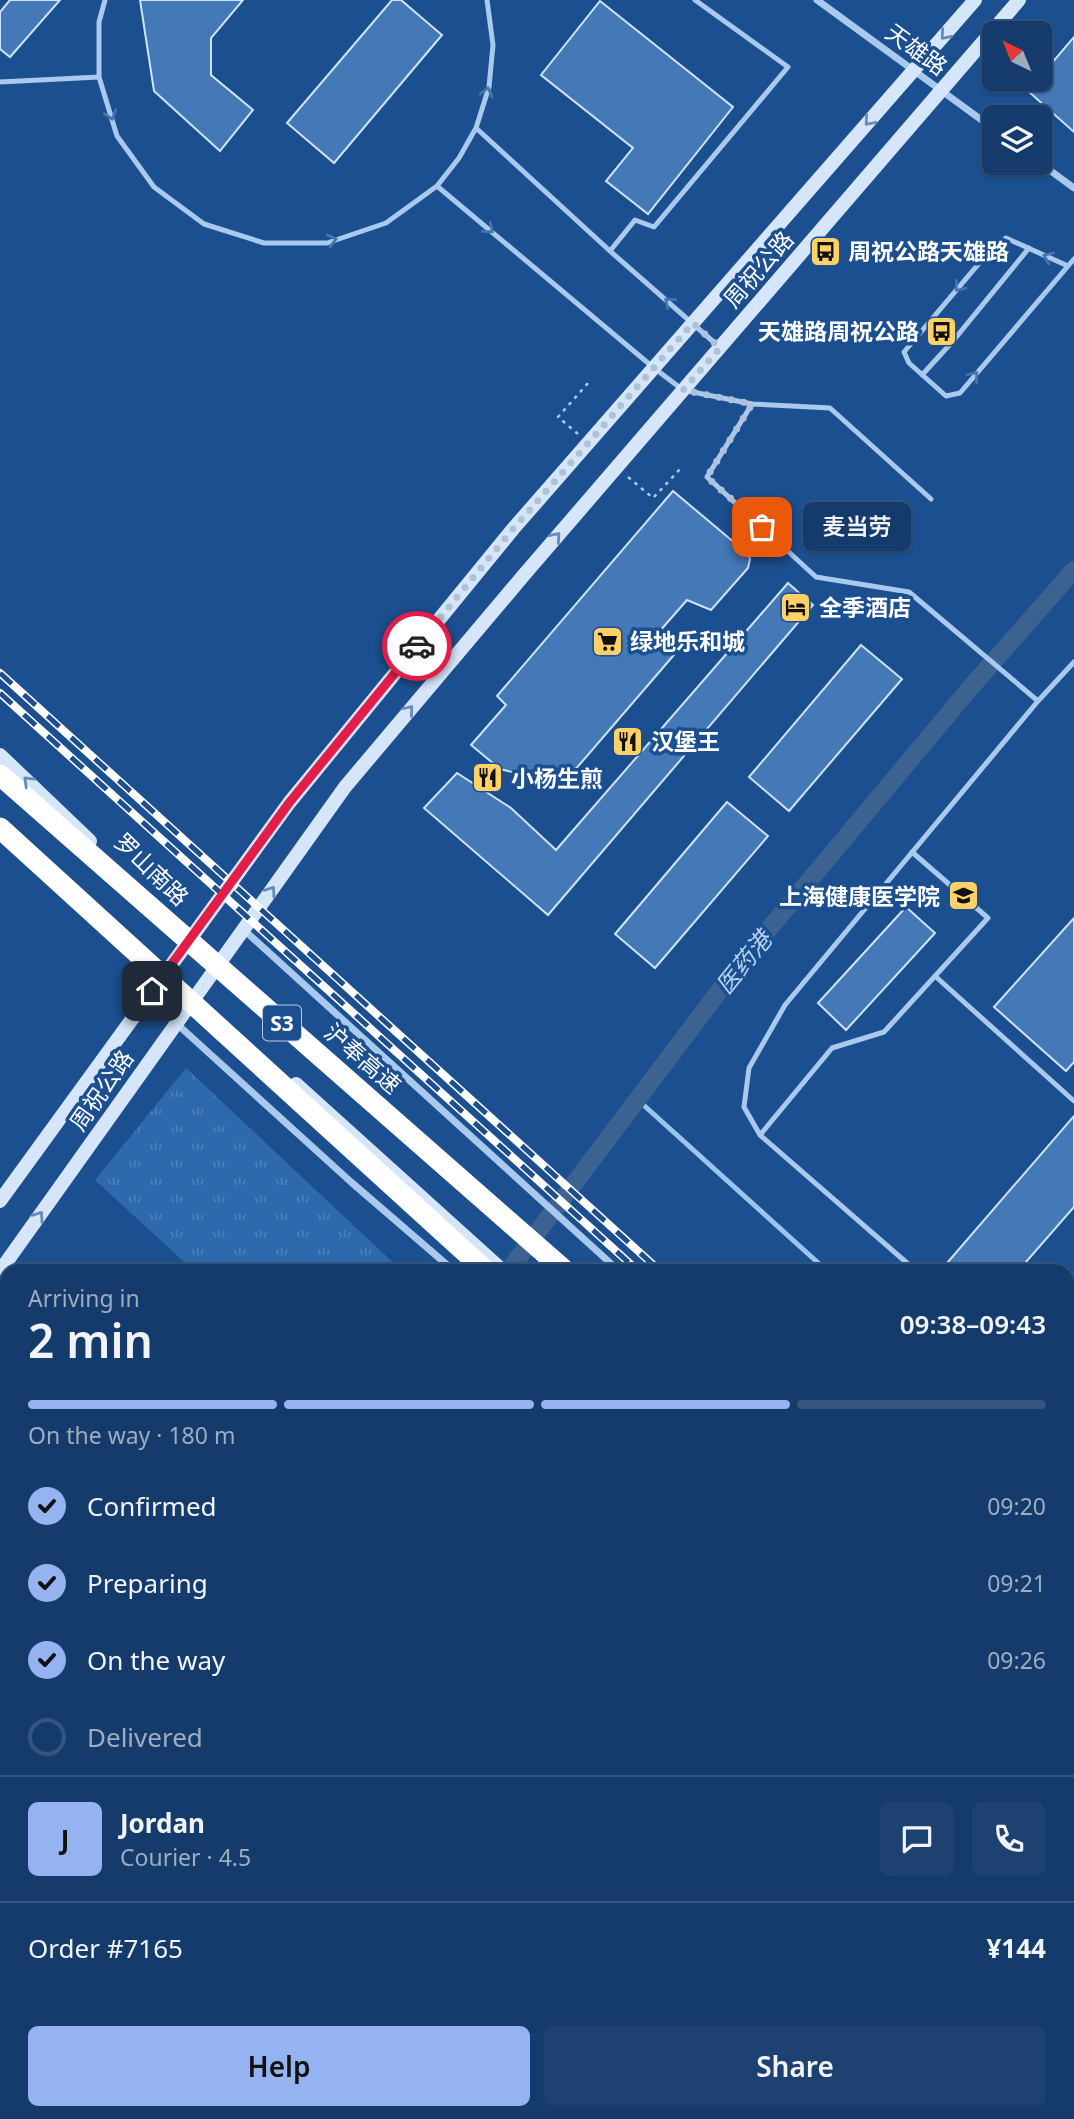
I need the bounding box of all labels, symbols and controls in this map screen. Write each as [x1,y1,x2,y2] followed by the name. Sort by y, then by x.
[880,16,954,82] street label: 天雄路
[982,21,1052,91] north arrow
[982,21,1052,175] map controls
[941,27,953,40] one-way arrow
[479,86,493,98] one-way arrow
[982,105,1052,175] button: layers
[102,108,117,120] one-way arrow
[865,113,877,126] one-way arrow
[481,221,494,234] one-way arrow
[716,224,800,314] street label: 周祝公路
[326,234,338,248] one-way arrow
[808,234,842,268] bus stop icon: 周祝公路天雄路
[848,235,1009,267] place label: 周祝公路天雄路
[1043,251,1055,265] one-way arrow
[955,279,967,292] one-way arrow
[664,298,677,310] one-way arrow
[925,314,959,348] bus stop icon: 天雄路周祝公路
[758,315,919,347] place label: 天雄路周祝公路
[966,371,978,384] one-way arrow
[732,497,792,557] pin
[804,503,912,552] callout: 麦当劳
[743,508,781,546] icon: bag
[823,510,892,542] text: 麦当劳
[548,532,560,545] one-way arrow
[779,590,813,624] hotel icon: 全季酒店
[819,591,911,623] place label: 全季酒店
[382,611,452,681] courier
[590,624,624,658] supermarket icon: 绿地乐和城
[630,625,745,657] place label: 绿地乐和城
[398,627,436,665] icon: car
[401,706,413,719] one-way arrow
[611,724,645,758] restaurant icon: 汉堡王
[651,725,720,757] place label: 汉堡王
[471,761,505,795] restaurant icon: 小杨生煎
[511,762,603,794] place label: 小杨生煎
[23,777,36,790] one-way arrow
[108,826,196,912] street label: 罗山南路
[946,879,980,913] school or university icon: 上海健康医学院
[779,880,940,912] place label: 上海健康医学院
[263,886,275,899] one-way arrow
[708,921,780,1000] water label: 医药港
[122,961,182,1021] pin
[133,972,171,1010] icon: home
[263,1006,301,1040] road number: S3
[318,1016,408,1100] street label: 沪奉高速
[62,1043,140,1137] street label: 周祝公路
[31,1211,44,1224] one-way arrow
[28,1282,140,1314] text: Arriving in
[900,1306,1046,1342] text: 09:38–09:43
[28,1309,153,1371] text: 2 min
[28,1419,235,1451] text: On the way · 180 m
[28,1487,66,1525] icon: check
[87,1488,217,1524] text: Confirmed
[987,1490,1046,1522] text: 09:20
[28,1564,66,1602] icon: check
[87,1565,208,1601] text: Preparing
[987,1567,1046,1599] text: 09:21
[28,1641,66,1679] icon: check
[87,1642,225,1678] text: On the way
[987,1644,1046,1676] text: 09:26
[87,1719,203,1755] text: Delivered
[880,1802,954,1876] button: chat
[972,1802,1046,1876] button: phone
[120,1805,205,1841] text: Jordan
[61,1821,69,1857] text: J
[120,1841,251,1873] text: Courier · 4.5
[28,1930,183,1966] text: Order #7165
[987,1930,1046,1966] text: ¥144
[28,2026,530,2106] button: Help
[544,2026,1046,2106] button: Share

